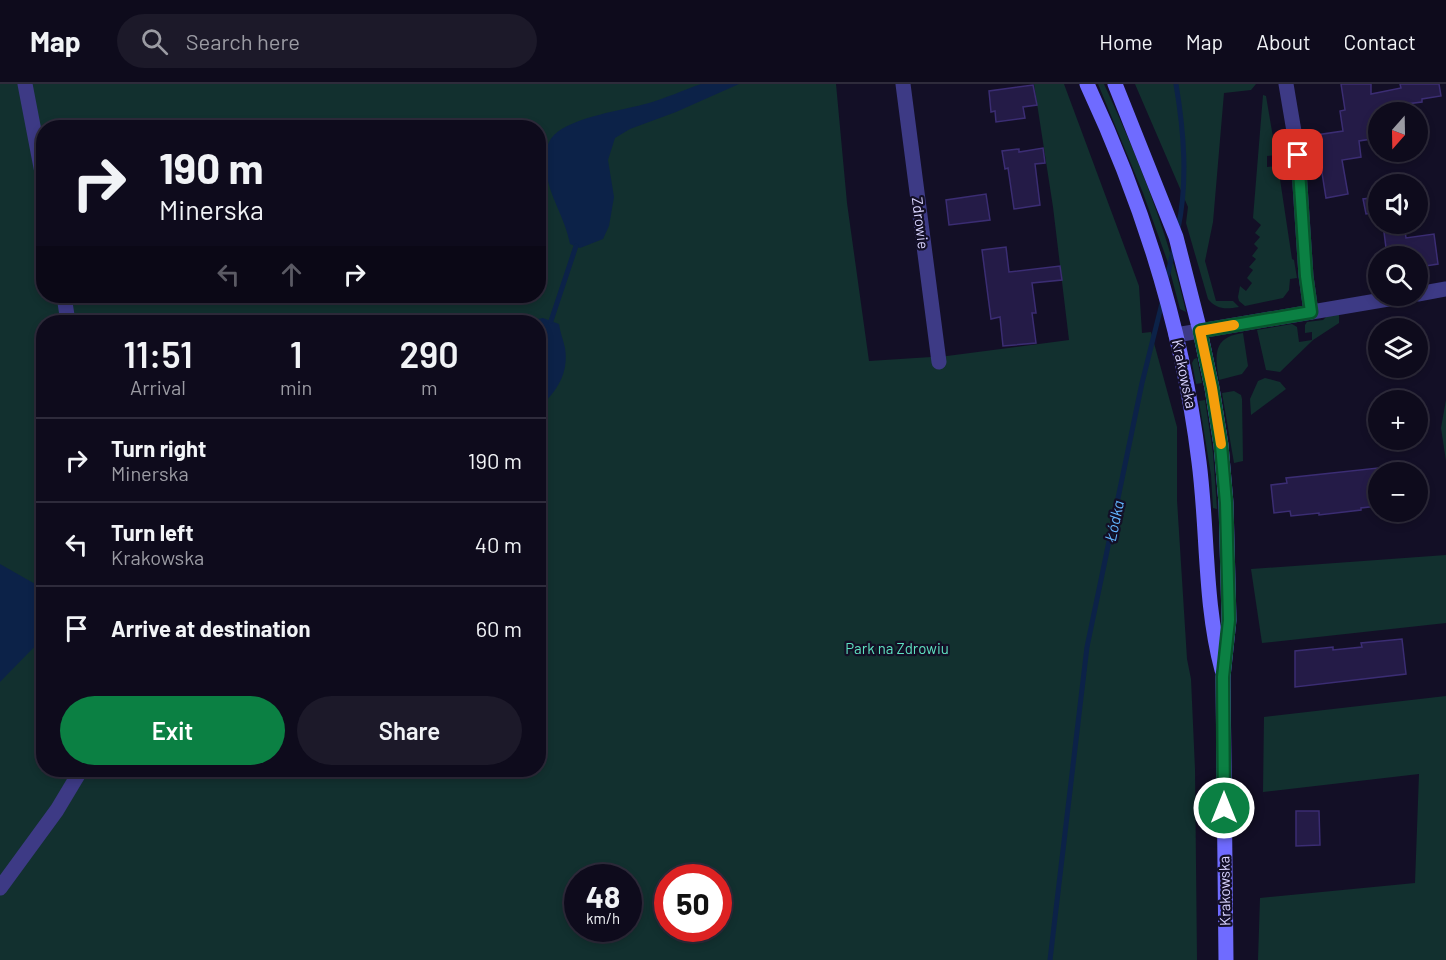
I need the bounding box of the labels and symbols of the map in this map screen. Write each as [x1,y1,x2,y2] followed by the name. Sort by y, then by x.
[1368,102,1428,162] north arrow
[1272,129,1323,180] pin
[909,196,933,250] street label: Zdrowie
[1169,338,1201,410] street label: Krakowska
[1100,498,1127,544] water label: Łódka
[845,639,949,657] park label: Park na Zdrowiu
[1192,776,1256,840] position arrow
[1214,856,1234,926] street label: Krakowska
[654,864,732,942] speed limit sign: 50

